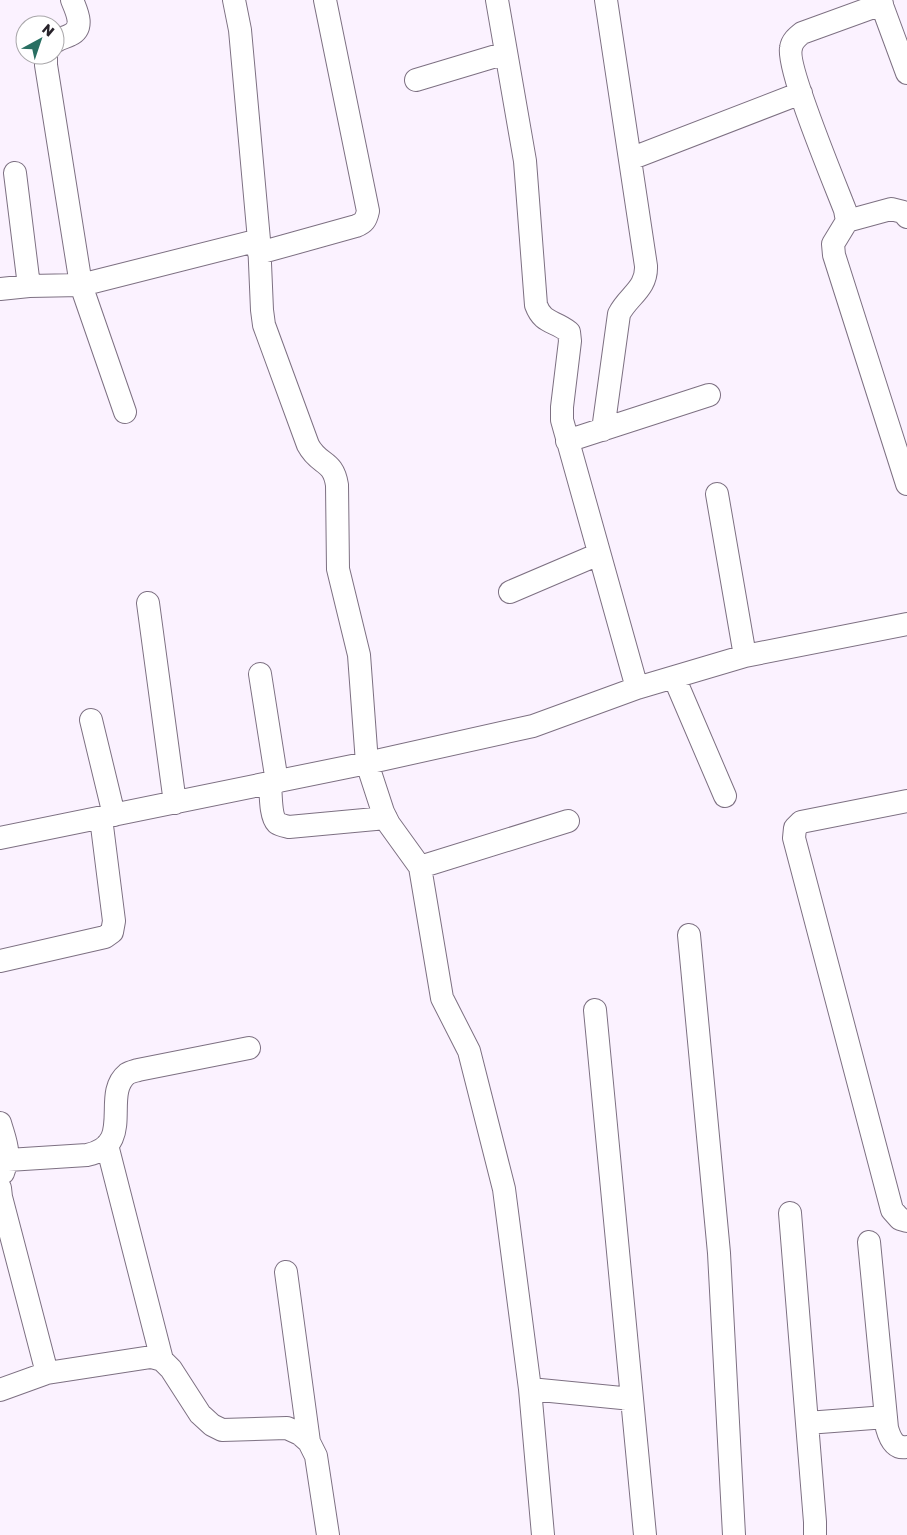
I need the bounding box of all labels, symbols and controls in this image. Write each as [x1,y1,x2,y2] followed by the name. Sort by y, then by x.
[15,15,65,65] north arrow
[39,20,58,40] text: N

